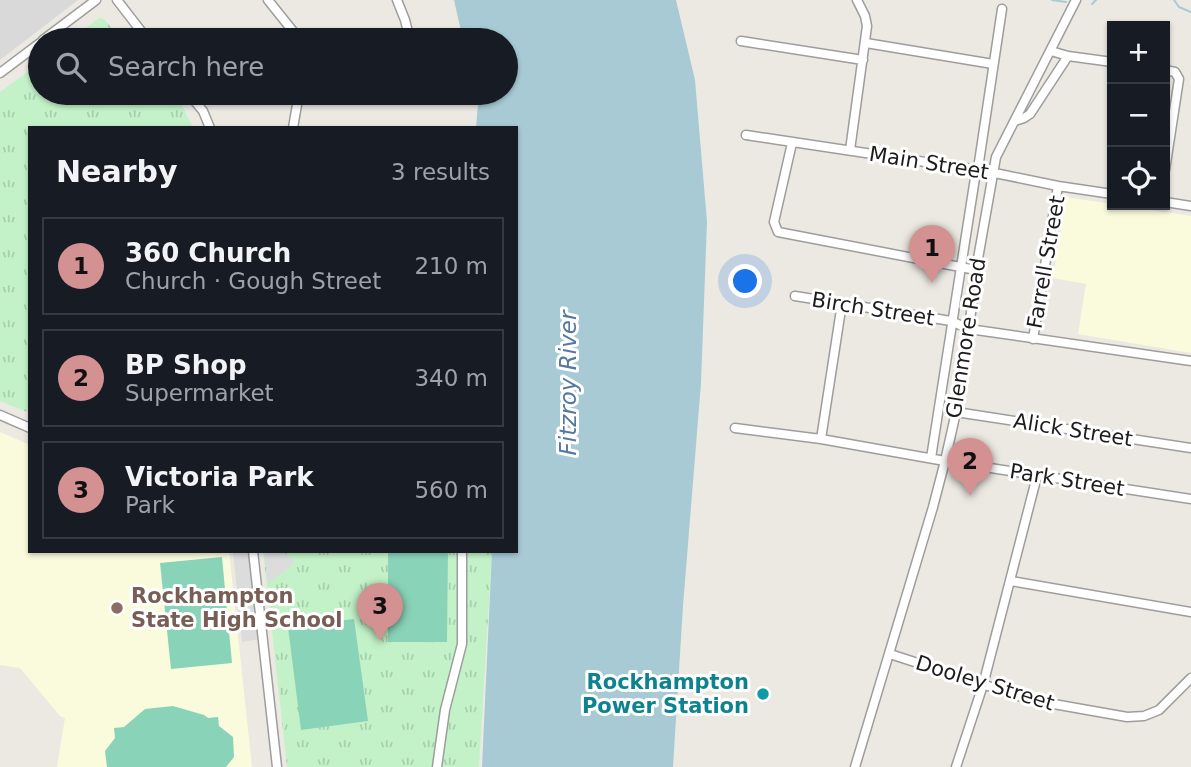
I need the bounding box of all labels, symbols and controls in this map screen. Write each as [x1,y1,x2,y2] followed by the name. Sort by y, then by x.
[1107,21,1170,210] map controls
[1107,21,1170,84] button: +
[28,28,518,105] search box
[52,48,90,86] icon: search
[108,52,264,82] text: Search here
[1107,84,1170,147] button: −
[868,142,990,184] street label: Main Street
[1107,147,1170,210] button: locate
[56,154,178,189] text: Nearby
[391,159,490,185] text: 3 results
[1023,194,1069,330] street label: Farrell Street
[909,225,955,283] pin: 1
[125,238,291,268] text: 360 Church
[73,253,89,279] text: 1
[414,253,488,279] text: 210 m
[941,256,991,420] street label: Glenmore Road
[728,264,762,298] your location
[125,268,381,294] text: Church · Gough Street
[810,287,936,331] street label: Birch Street
[555,309,581,455] water label: Fitzroy River
[125,350,247,380] text: BP Shop
[73,365,89,391] text: 2
[414,365,488,391] text: 340 m
[125,380,274,406] text: Supermarket
[1012,409,1134,451] street label: Alick Street
[947,438,993,496] pin: 2
[1008,459,1126,501] street label: Park Street
[125,462,314,492] text: Victoria Park
[73,477,89,503] text: 3
[414,477,488,503] text: 560 m
[125,492,175,518] text: Park
[357,583,403,641] pin: 3
[131,584,343,632] place label: Rockhampton State High School
[109,600,125,616] marker: Rockhampton State High School
[913,651,1057,715] street label: Dooley Street
[582,670,749,718] place label: Rockhampton Power Station
[755,686,771,702] marker: Rockhampton Power Station

